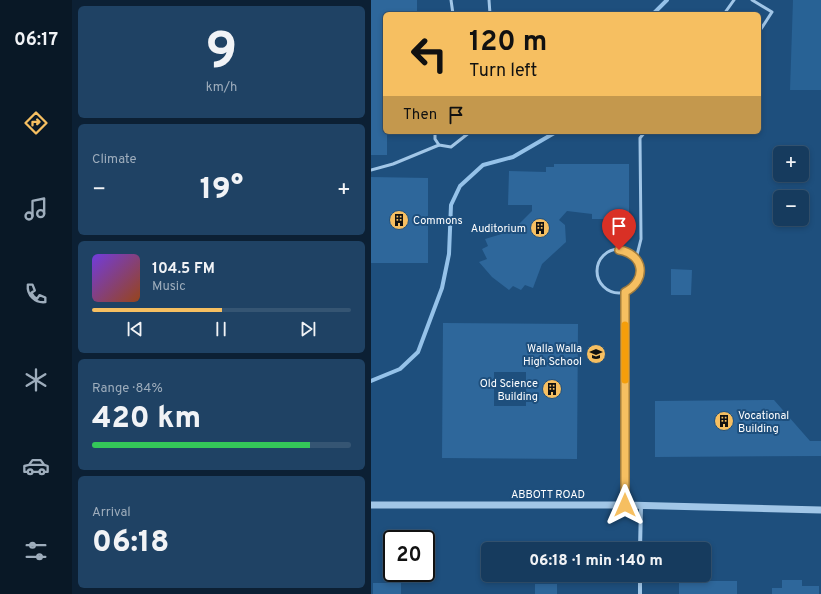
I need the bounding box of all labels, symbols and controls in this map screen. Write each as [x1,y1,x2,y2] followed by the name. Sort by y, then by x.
[206,21,237,87] text: 9
[469,25,547,61] text: 120 m
[403,28,455,80] icon: left
[14,29,58,52] text: 06:17
[469,60,537,83] text: Turn left
[206,80,237,96] text: km/h
[445,104,467,126] icon: arrive
[403,106,437,125] text: Then
[22,109,50,137] icon: directions
[773,146,809,226] map controls
[773,146,809,182] button: +
[92,152,137,168] text: Climate
[200,172,243,209] text: 19°
[92,177,106,204] text: −
[337,177,351,204] text: +
[773,190,809,226] button: −
[22,195,50,223] icon: music
[388,209,410,231] building icon: Commons
[602,209,636,250] pin
[413,214,463,228] place label: Commons
[608,215,630,237] icon: arrive
[529,217,551,239] building icon: Auditorium
[471,222,526,236] place label: Auditorium
[152,260,215,279] text: 104.5 FM
[152,279,186,295] text: Music
[22,280,50,308] icon: phone
[124,318,146,340] icon: previous
[210,318,232,340] icon: pause
[297,318,319,340] icon: next
[523,342,582,369] place label: Walla Walla High School
[585,343,607,365] school or university icon: Walla Walla High School
[22,366,50,394] icon: climate
[480,377,538,404] place label: Old Science Building
[541,378,563,400] building icon: Old Science Building
[92,381,163,397] text: Range · 84%
[92,401,201,438] text: 420 km
[738,409,789,436] place label: Vocational Building
[713,410,735,432] building icon: Vocational Building
[22,452,50,480] icon: car
[604,484,646,526] position arrow
[511,488,585,502] street label: ABBOTT ROAD
[92,505,131,521] text: Arrival
[92,525,169,562] text: 06:18
[383,530,435,582] speed limit sign: 20
[22,537,50,565] icon: filters
[529,552,663,571] text: 06:18 · 1 min · 140 m

